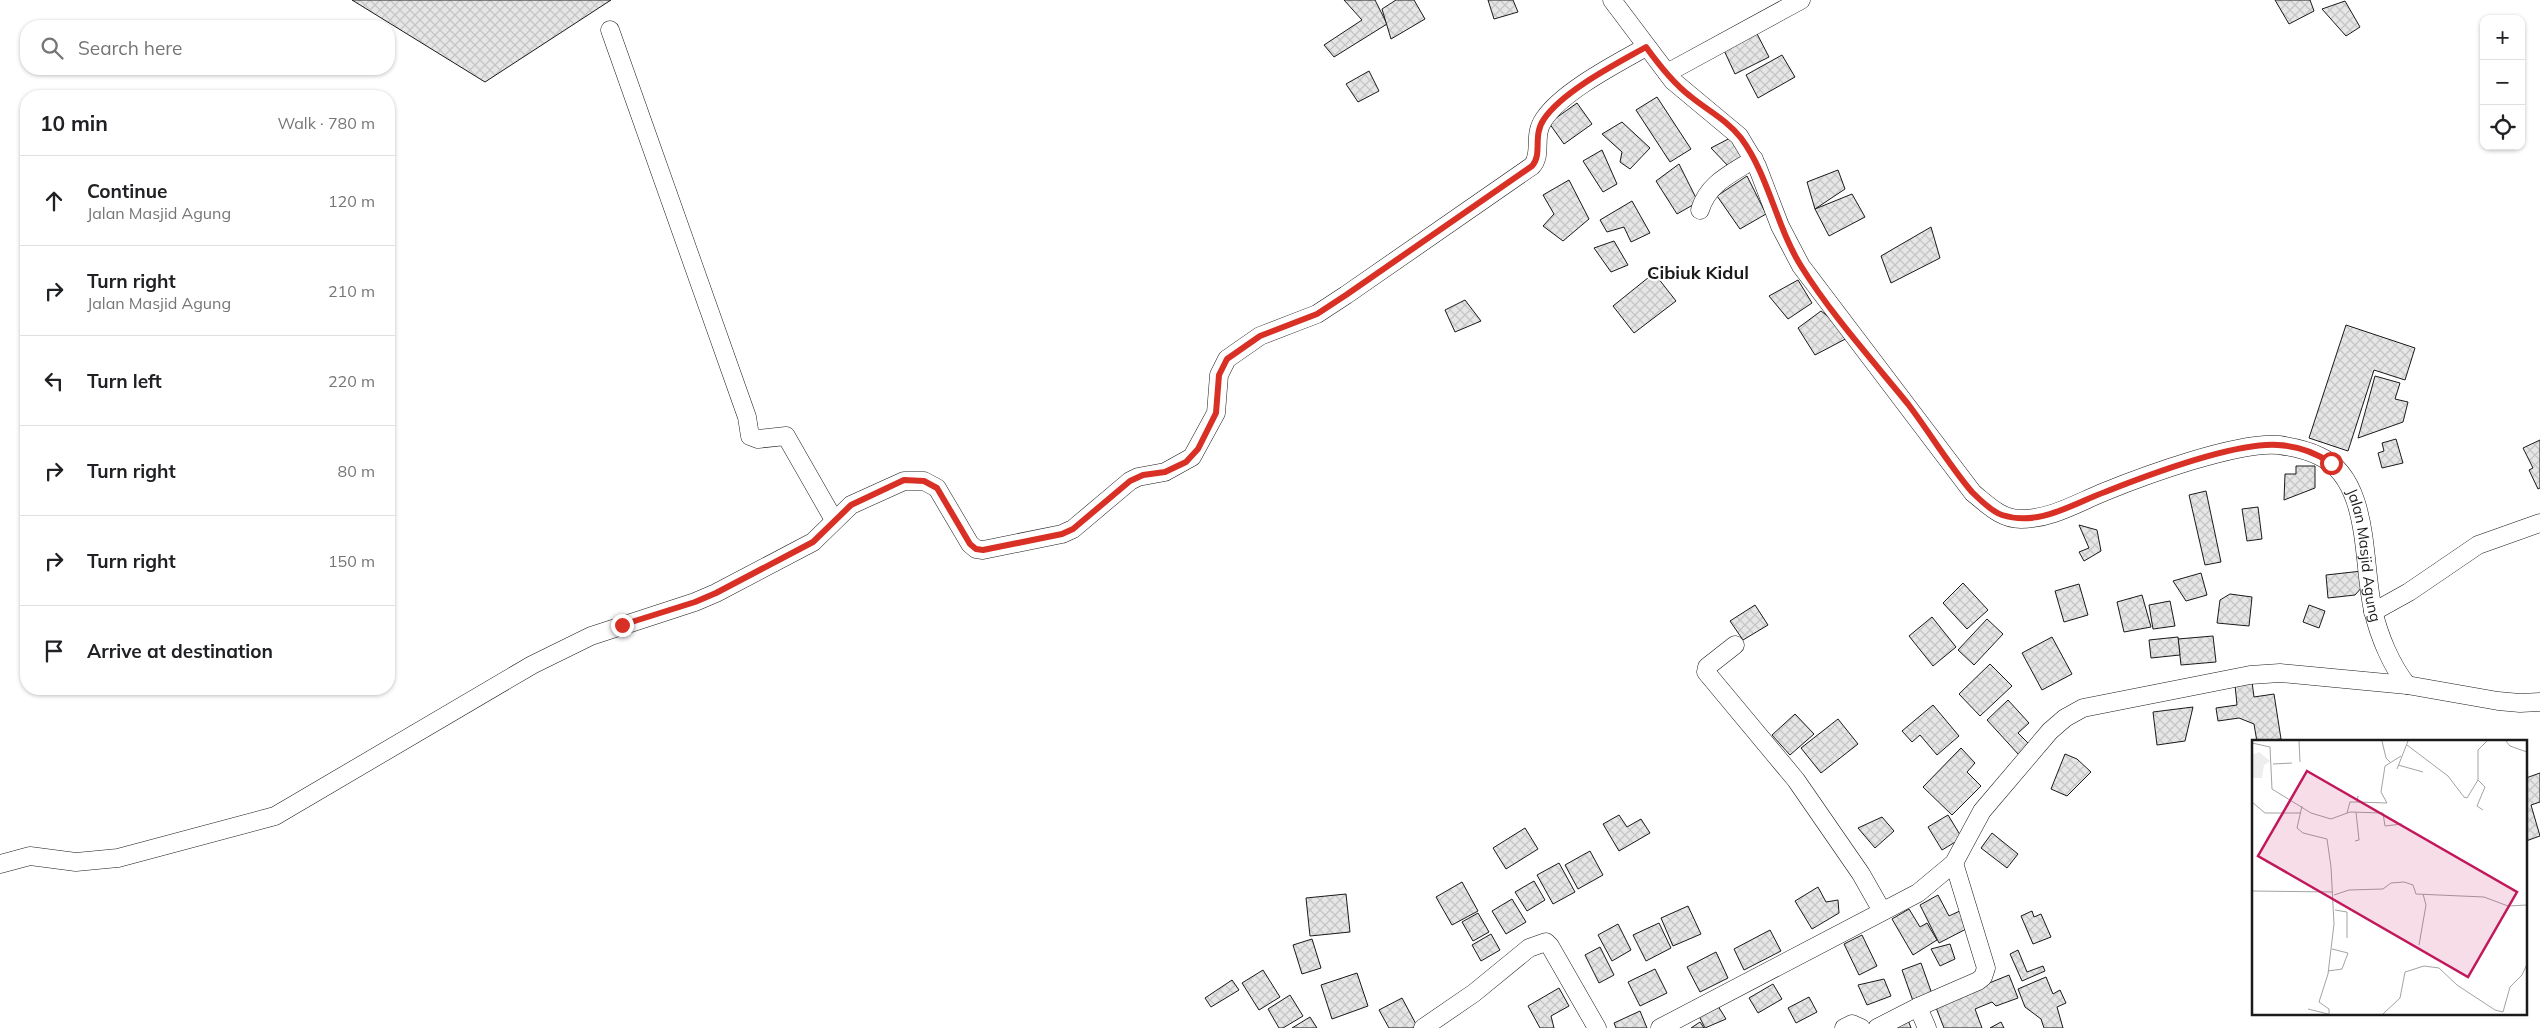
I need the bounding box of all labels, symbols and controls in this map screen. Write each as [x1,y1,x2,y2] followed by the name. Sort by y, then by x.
[2480,15,2525,150] map controls
[2480,15,2525,60] button: +
[20,20,395,75] search box
[38,34,66,62] icon: search
[78,36,182,60] text: Search here
[2480,60,2525,105] button: −
[2480,105,2525,150] button: locate
[40,110,108,136] text: 10 min
[277,113,375,133] text: Walk · 780 m
[87,179,167,203] text: Continue
[40,187,68,215] icon: ahead
[328,191,375,211] text: 120 m
[87,203,231,223] text: Jalan Masjid Agung
[1647,261,1749,284] district label: Cibiuk Kidul
[87,269,176,293] text: Turn right
[40,277,68,305] icon: right
[328,281,375,301] text: 210 m
[87,293,231,313] text: Jalan Masjid Agung
[40,367,68,395] icon: left
[87,369,162,393] text: Turn left
[328,371,375,391] text: 220 m
[2320,452,2343,475] route start
[40,457,68,485] icon: right
[87,459,176,483] text: Turn right
[338,461,375,481] text: 80 m
[2343,485,2386,624] street label: Jalan Masjid Agung
[40,547,68,575] icon: right
[87,549,176,573] text: Turn right
[328,551,375,571] text: 150 m
[611,614,634,637] route end
[40,637,68,665] icon: arrive
[87,639,273,663] text: Arrive at destination
[2252,740,2528,1016] inset map

